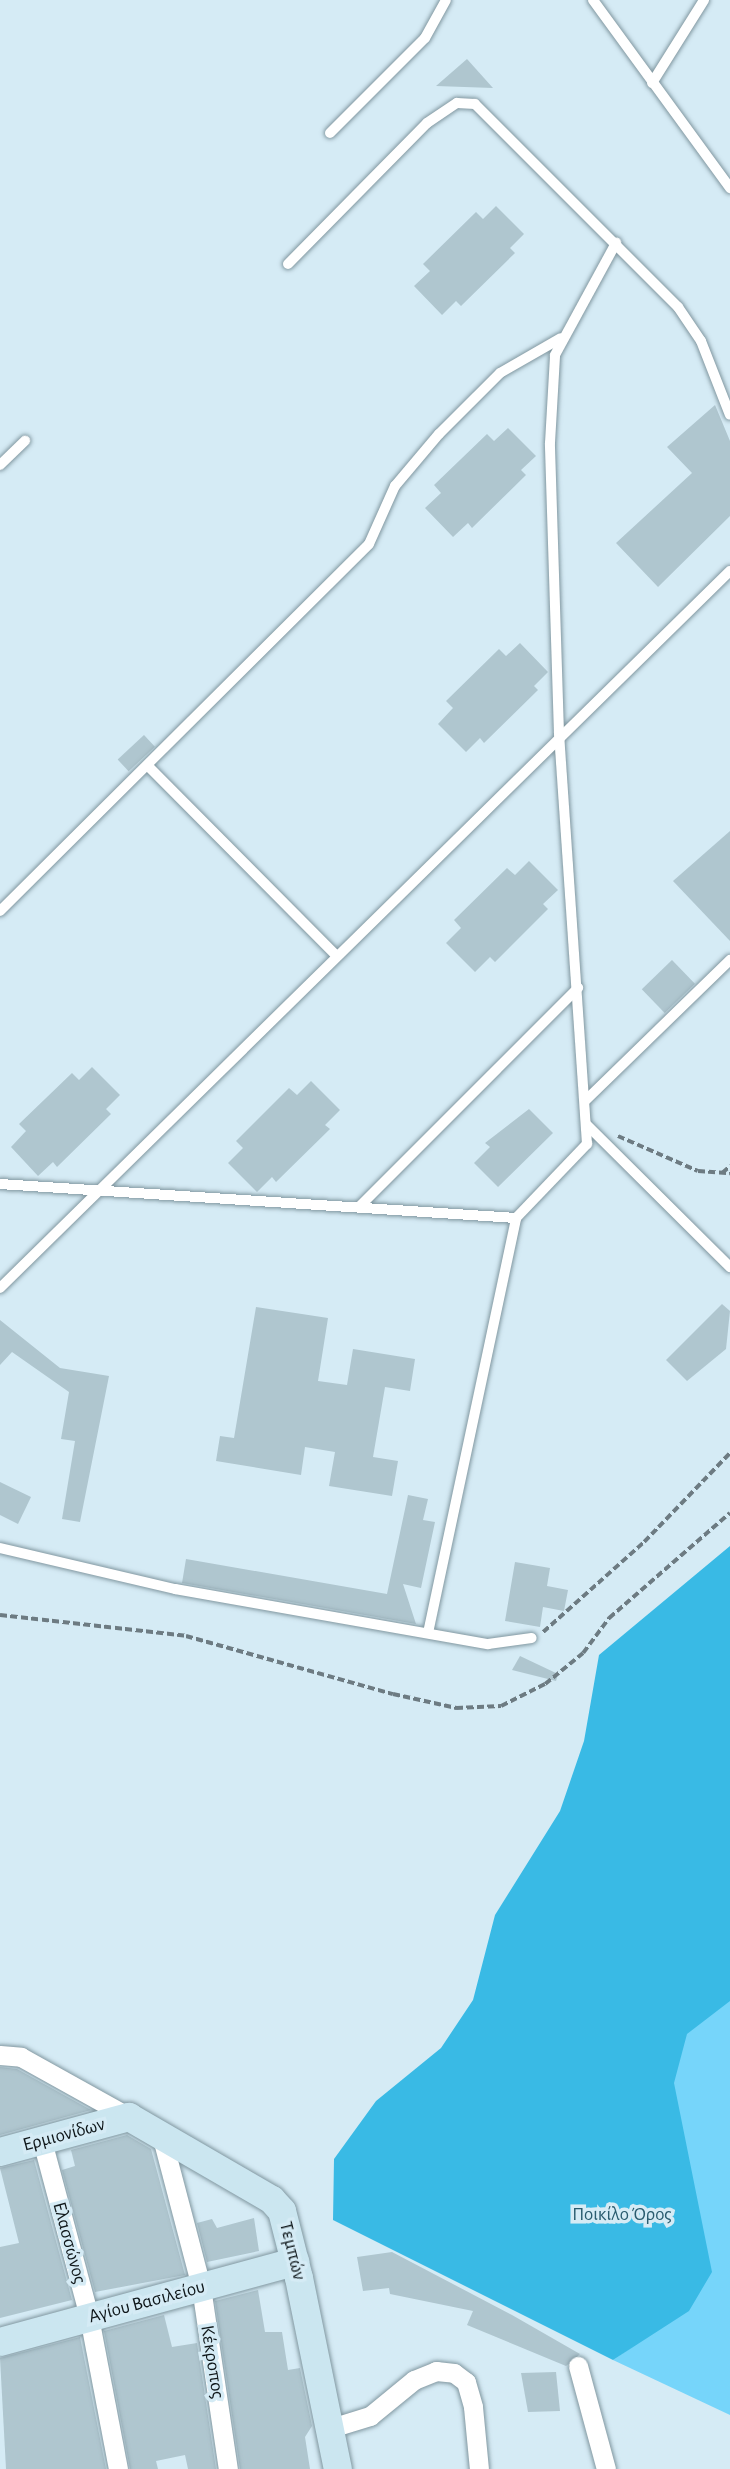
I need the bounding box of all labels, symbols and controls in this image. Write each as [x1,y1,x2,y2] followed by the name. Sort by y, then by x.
[20,2113,108,2157] street label: Ερμιονίδων
[47,2200,91,2286] street label: Ελασσώνος
[572,2204,672,2226] park label: Ποικίλο Όρος
[274,2219,310,2283] street label: Τεμπών
[86,2276,208,2328] street label: Αγίου Βασιλείου
[195,2324,229,2400] street label: Κέκροπος

